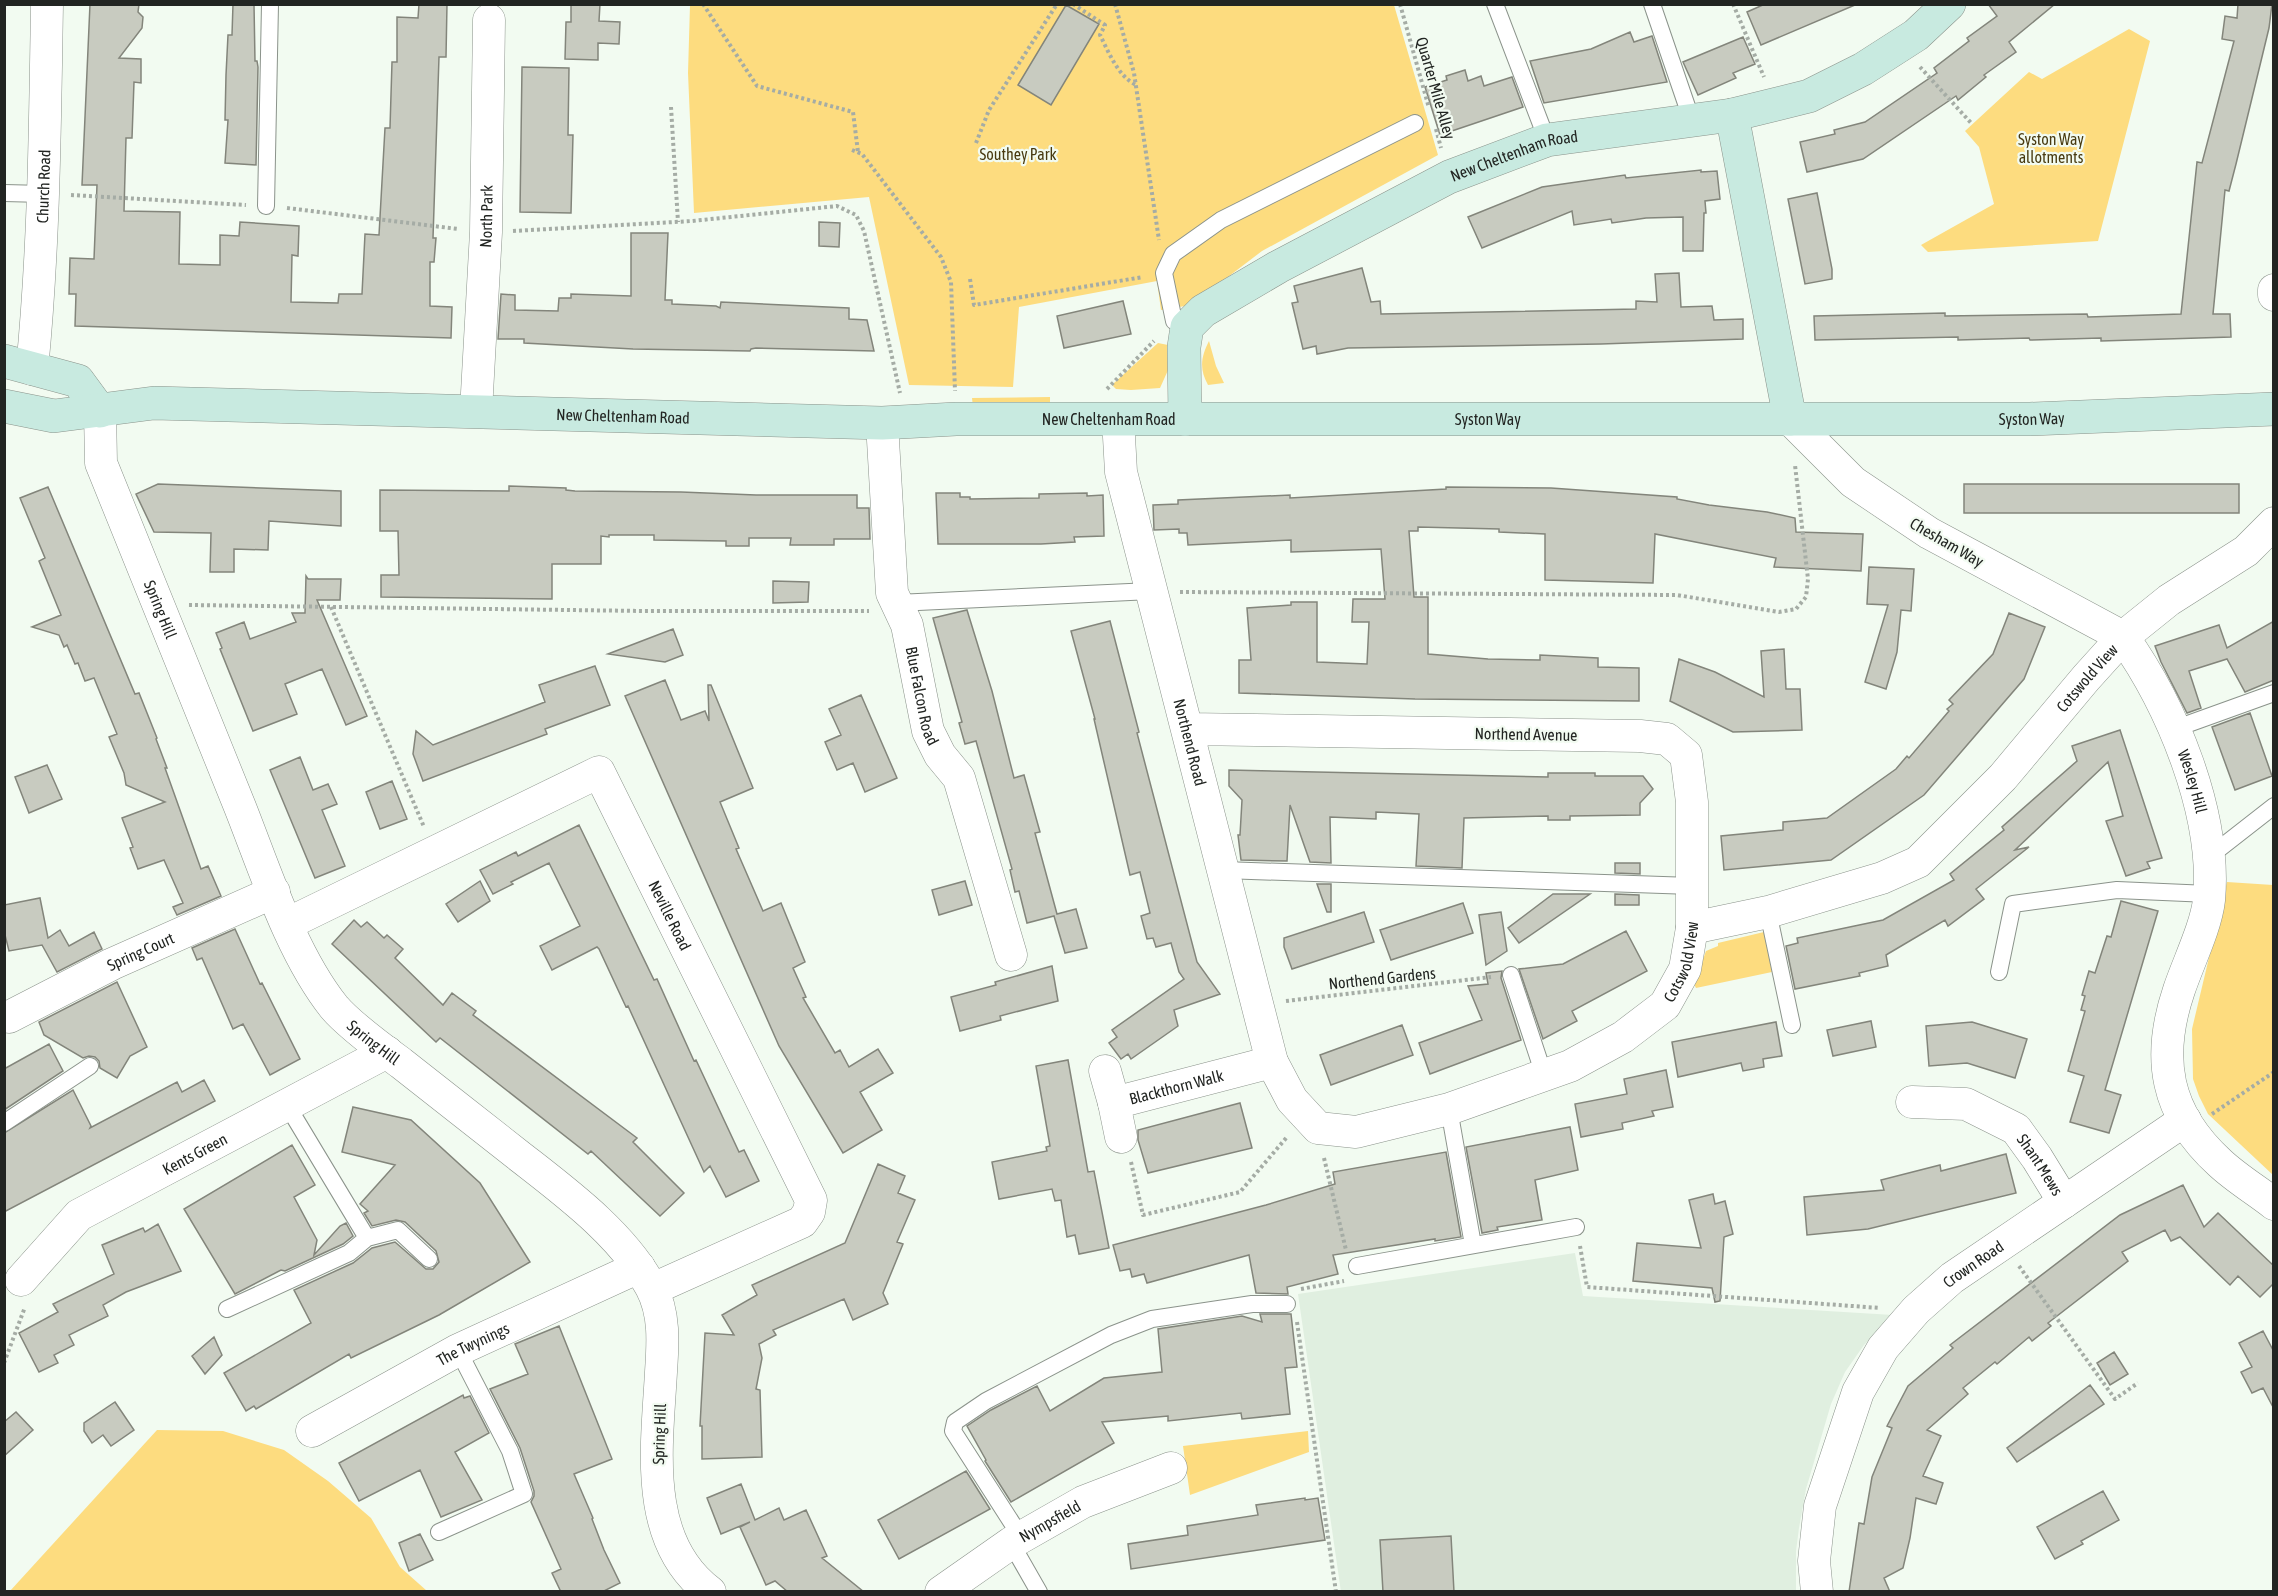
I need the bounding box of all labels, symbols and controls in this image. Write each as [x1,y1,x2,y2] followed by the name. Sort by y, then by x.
[1412,35,1459,142] street label: Quarter Mile Alley
[1448,127,1579,185] street label: New Cheltenham Road
[2018,130,2084,166] park label: Syston Way allotments
[980,145,1056,164] park label: Southey Park
[33,149,53,224] street label: Church Road
[476,185,496,248] street label: North Park
[556,405,690,427] street label: New Cheltenham Road
[1999,409,2066,429] street label: Syston Way
[1042,410,1176,428] street label: New Cheltenham Road
[1455,410,1521,429] street label: Syston Way
[1907,514,1987,571] street label: Chesham Way
[141,578,181,642] street label: Spring Hill
[2052,640,2122,716] street label: Cotswold View
[902,645,943,748] street label: Blue Falcon Road
[1170,697,1210,788] street label: Northend Road
[1474,724,1578,744] street label: Northend Avenue
[2175,747,2211,816] street label: Wesley Hill
[645,878,695,953] street label: Neville Road
[1660,921,1701,1005] street label: Cotswold View
[104,928,177,974] street label: Spring Court
[1328,963,1437,993] street label: Northend Gardens
[344,1016,404,1069] street label: Spring Hill
[1127,1066,1225,1108] street label: Blackthorn Walk
[159,1129,230,1178] street label: Kents Green
[2014,1130,2067,1199] street label: Shant Mews
[1939,1237,2007,1291] street label: Crown Road
[433,1319,512,1369] street label: The Twynings
[649,1402,670,1465] street label: Spring Hill
[1016,1496,1084,1546] street label: Nympsfield

